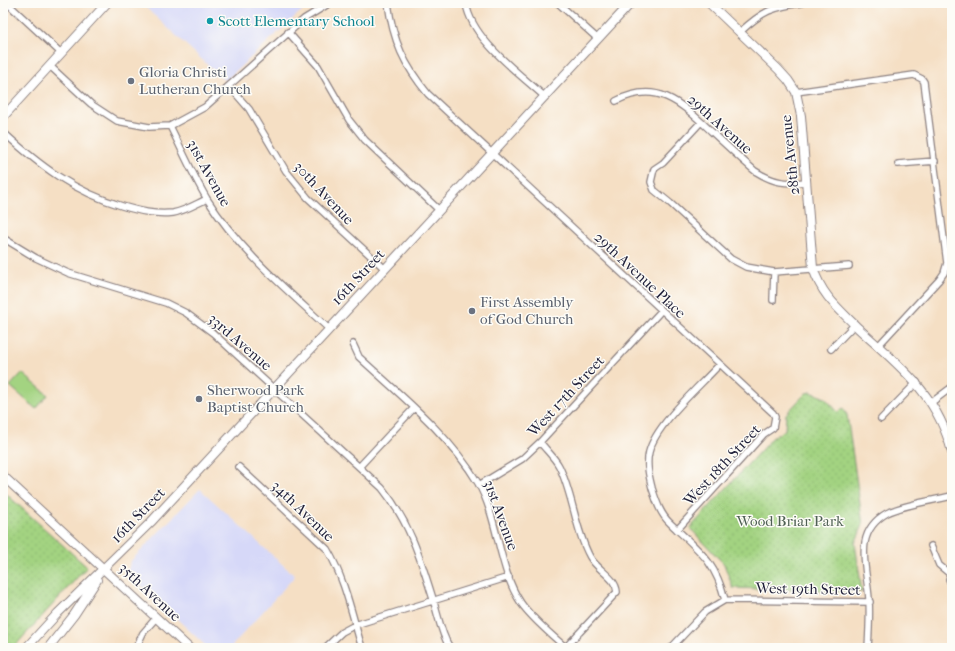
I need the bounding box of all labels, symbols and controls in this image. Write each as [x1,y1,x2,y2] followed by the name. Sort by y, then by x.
[218,12,375,30] place label: Scott Elementary School
[205,16,215,26] marker: Scott Elementary School
[139,63,252,98] place label: Gloria Christi Lutheran Church
[126,76,136,86] marker: Gloria Christi Lutheran Church
[684,90,757,158] street label: 29th Avenue
[777,113,803,196] street label: 28th Avenue
[183,136,235,210] street label: 31st Avenue
[290,158,358,229] street label: 30th Avenue
[591,228,690,322] street label: 29th Avenue Place
[328,245,389,309] street label: 16th Street
[480,293,574,328] place label: First Assembly of God Church
[467,306,477,316] marker: First Assembly of God Church
[205,310,276,375] street label: 33rd Avenue
[523,351,609,441] street label: West 17th Street
[207,381,305,416] place label: Sherwood Park Baptist Church
[194,394,204,404] marker: Sherwood Park Baptist Church
[679,420,765,510] street label: West 18th Street
[268,477,339,546] street label: 34th Avenue
[480,477,522,553] street label: 31st Avenue
[107,483,169,546] street label: 16th Street
[735,512,844,530] park label: Wood Briar Park
[115,559,185,626] street label: 35th Avenue
[754,579,861,599] street label: West 19th Street

